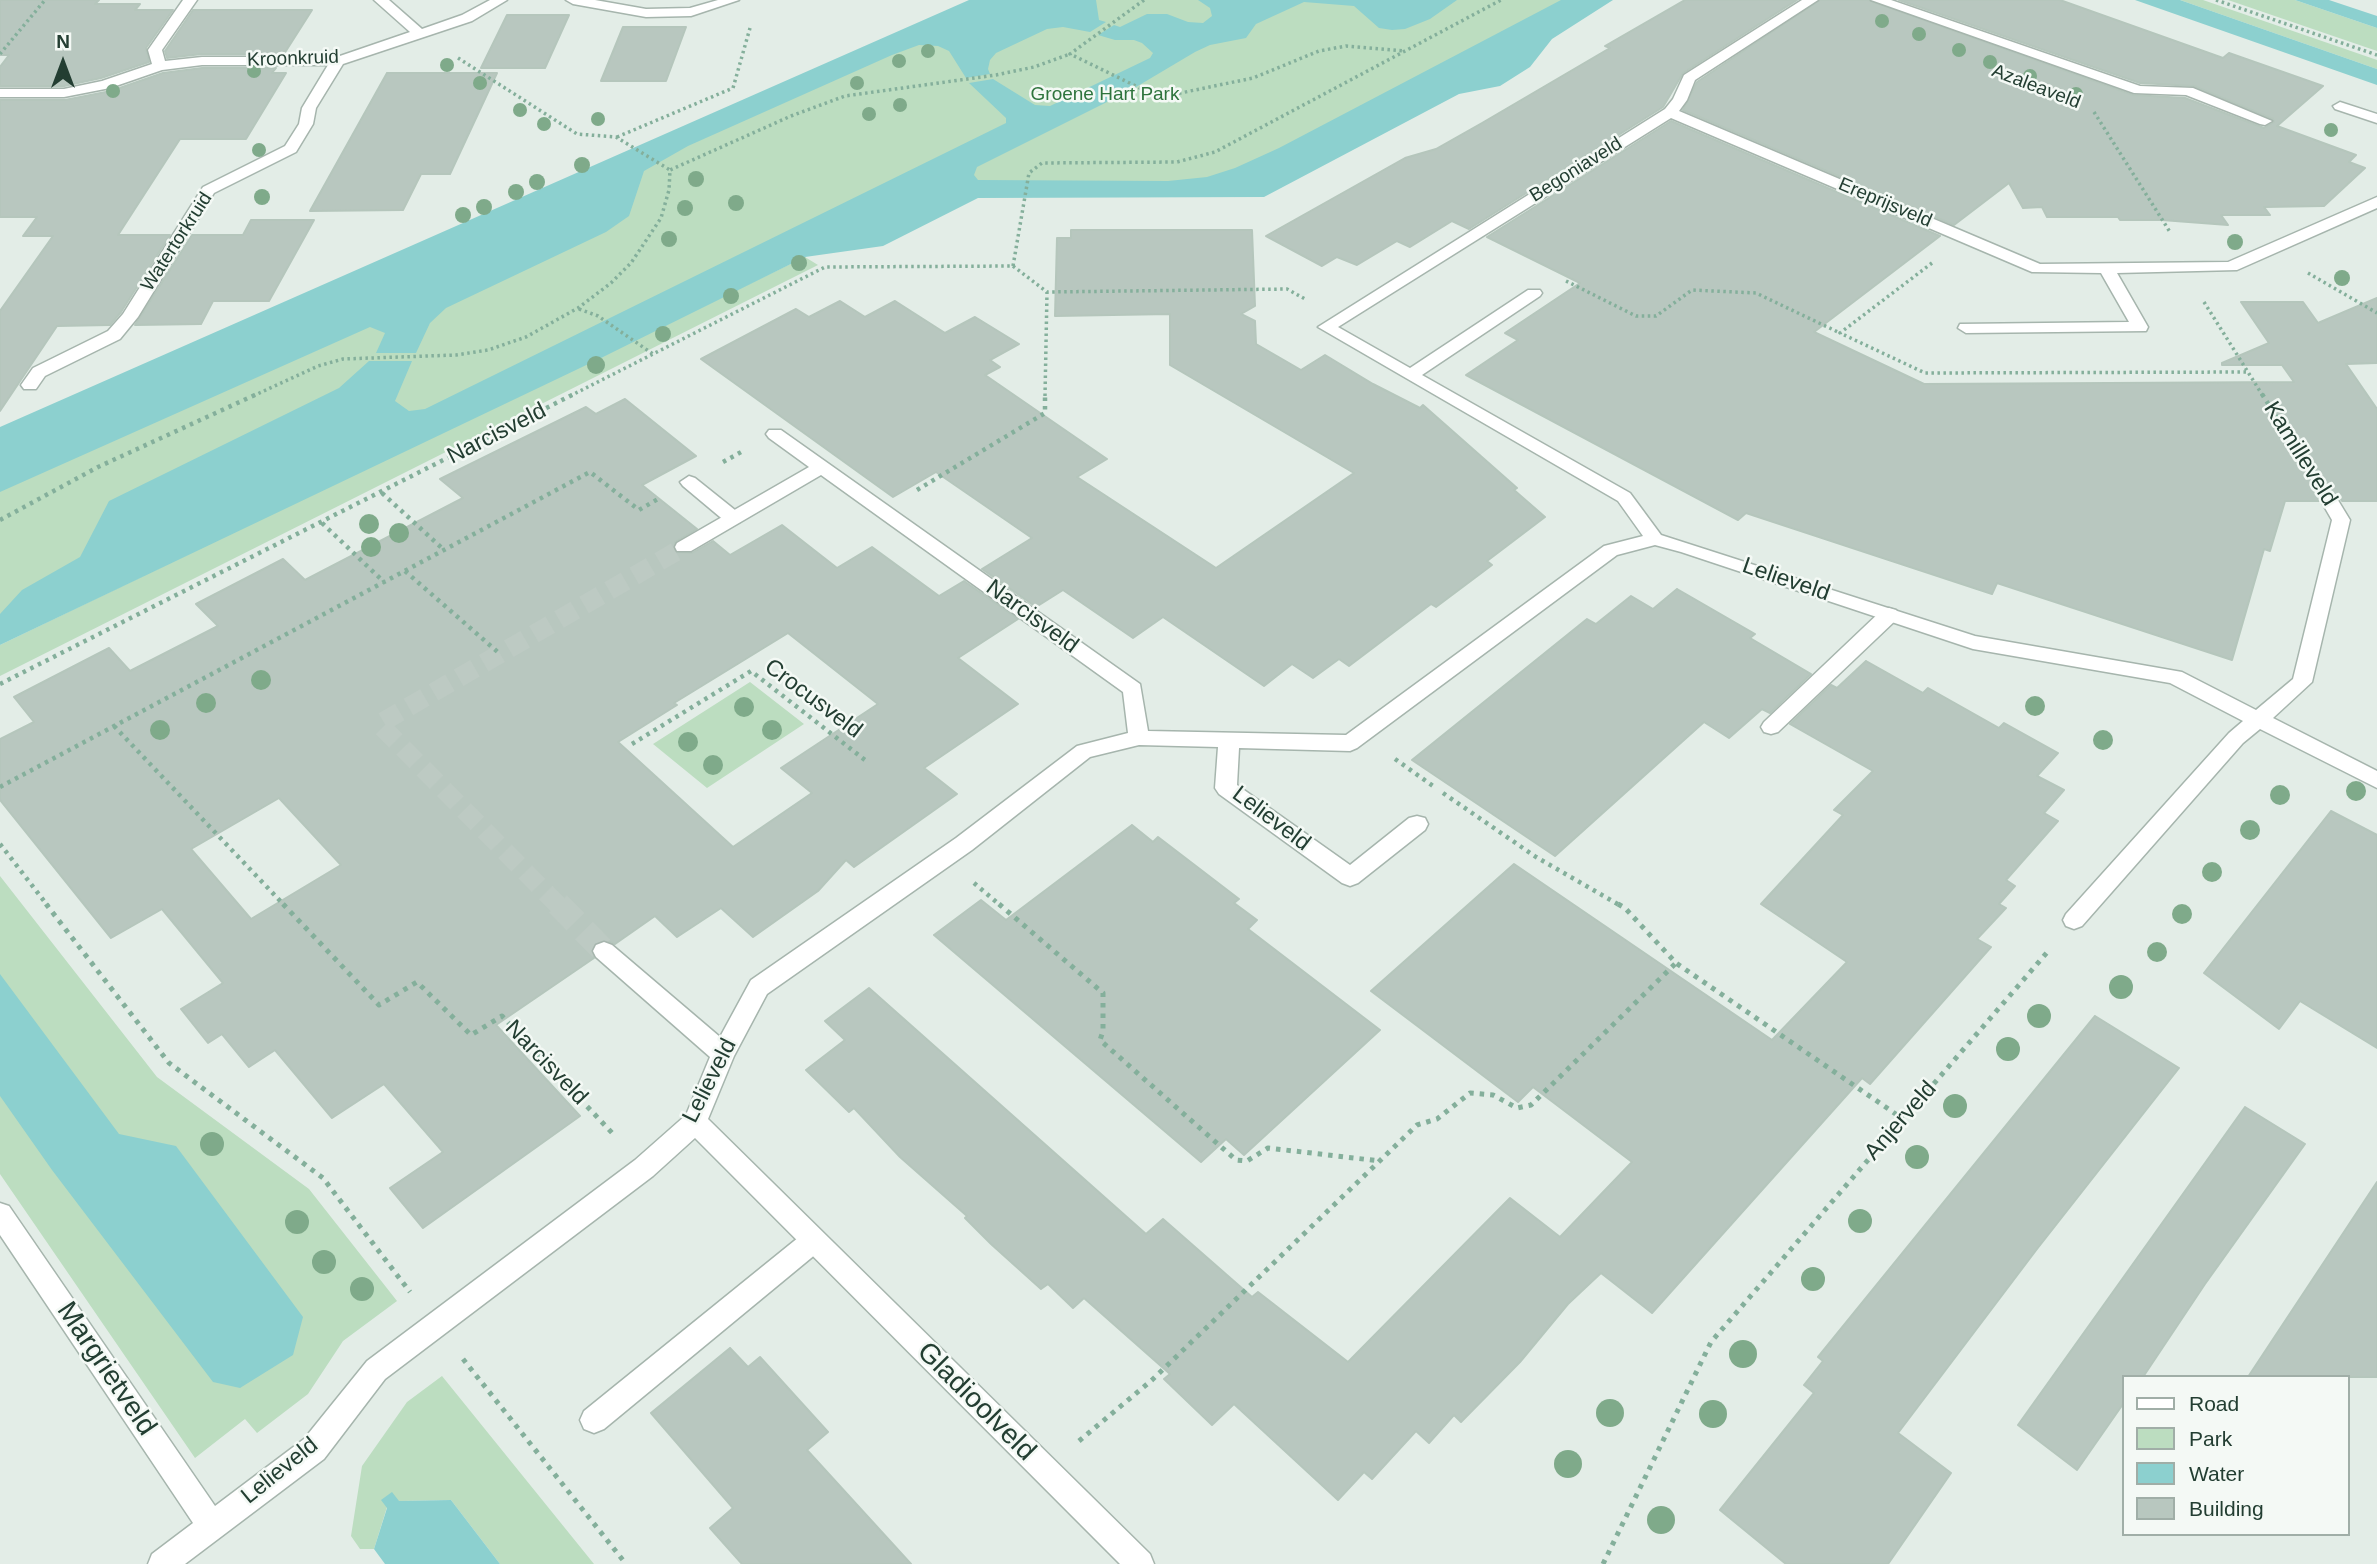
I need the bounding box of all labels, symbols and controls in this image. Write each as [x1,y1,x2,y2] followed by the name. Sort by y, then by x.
[28,28,98,98] north arrow
[56,31,70,52] text: N
[247,46,339,72] street label: Kroonkruid
[1989,60,2083,114] street label: Azaleaveld
[1031,84,1179,106] park label: Groene Hart Park
[1526,133,1626,207] street label: Begoniaveld
[1835,173,1935,233] street label: Ereprijsveld
[137,188,217,296] street label: Watertorkruid
[443,397,551,471] street label: Narcisveld
[2257,397,2343,511] street label: Kamilleveld
[1739,552,1833,608] street label: Lelieveld
[980,574,1084,660] street label: Narcisveld
[759,653,867,745] street label: Crocusveld
[1226,781,1316,857] street label: Lelieveld
[499,1015,593,1111] street label: Narcisveld
[677,1034,743,1128] street label: Lelieveld
[1859,1076,1943,1166] street label: Anjerveld
[49,1296,163,1442] street label: Margrietveld
[910,1336,1042,1468] street label: Gladioolveld
[2122,1375,2349,1536] legend
[2189,1392,2239,1415] text: Road
[2189,1427,2232,1450] text: Park
[236,1432,324,1510] street label: Lelieveld
[2189,1462,2244,1485] text: Water
[2189,1497,2264,1520] text: Building

